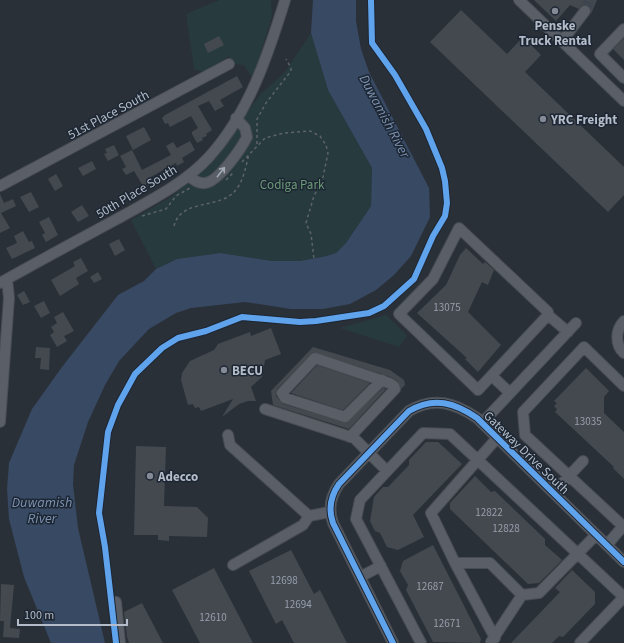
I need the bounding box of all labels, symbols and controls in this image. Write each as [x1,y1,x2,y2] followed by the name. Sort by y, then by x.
[550,6,560,16] marker: Penske Truck Rental
[519,17,591,50] place label: Penske Truck Rental
[354,71,415,163] water label: Duwamish River
[65,86,152,144] street label: 51st Place South
[550,111,617,129] place label: YRC Freight
[538,114,548,124] marker: YRC Freight
[93,161,180,223] street label: 50th Place South
[216,167,225,178] one-way arrow
[260,176,325,194] park label: Codiga Park
[433,300,461,315] house number: 13075
[232,362,263,380] place label: BECU
[219,365,229,375] marker: BECU
[479,407,573,498] street label: Gateway Drive South
[574,414,602,429] house number: 13035
[157,468,198,486] place label: Adecco
[145,471,155,481] marker: Adecco
[12,493,72,529] water label: Duwamish River
[475,505,503,520] house number: 12822
[492,521,520,536] house number: 12828
[270,573,298,588] house number: 12698
[416,579,444,594] house number: 12687
[284,597,312,612] house number: 12694
[18,601,127,627] scale bar
[24,607,54,624] text: 100 m
[199,610,227,625] house number: 12610
[433,616,461,631] house number: 12671

